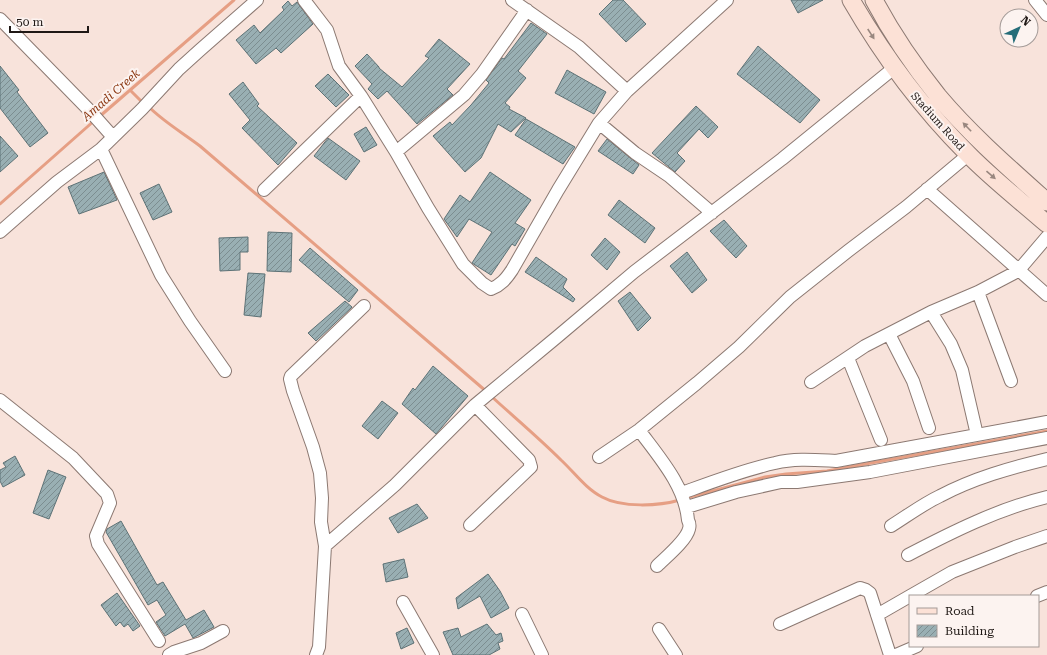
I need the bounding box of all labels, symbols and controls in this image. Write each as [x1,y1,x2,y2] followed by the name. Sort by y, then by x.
[10,8,88,34] scale bar
[999,8,1039,48] north arrow
[1018,14,1034,29] text: N
[16,15,43,29] text: 50 m
[867,29,875,39] one-way arrow
[79,66,143,124] water label: Amadi Creek
[908,90,967,153] street label: Stadium Road
[963,122,972,132] one-way arrow
[986,170,996,179] one-way arrow
[909,595,1039,647] legend
[945,604,975,618] text: Road
[945,624,994,638] text: Building

